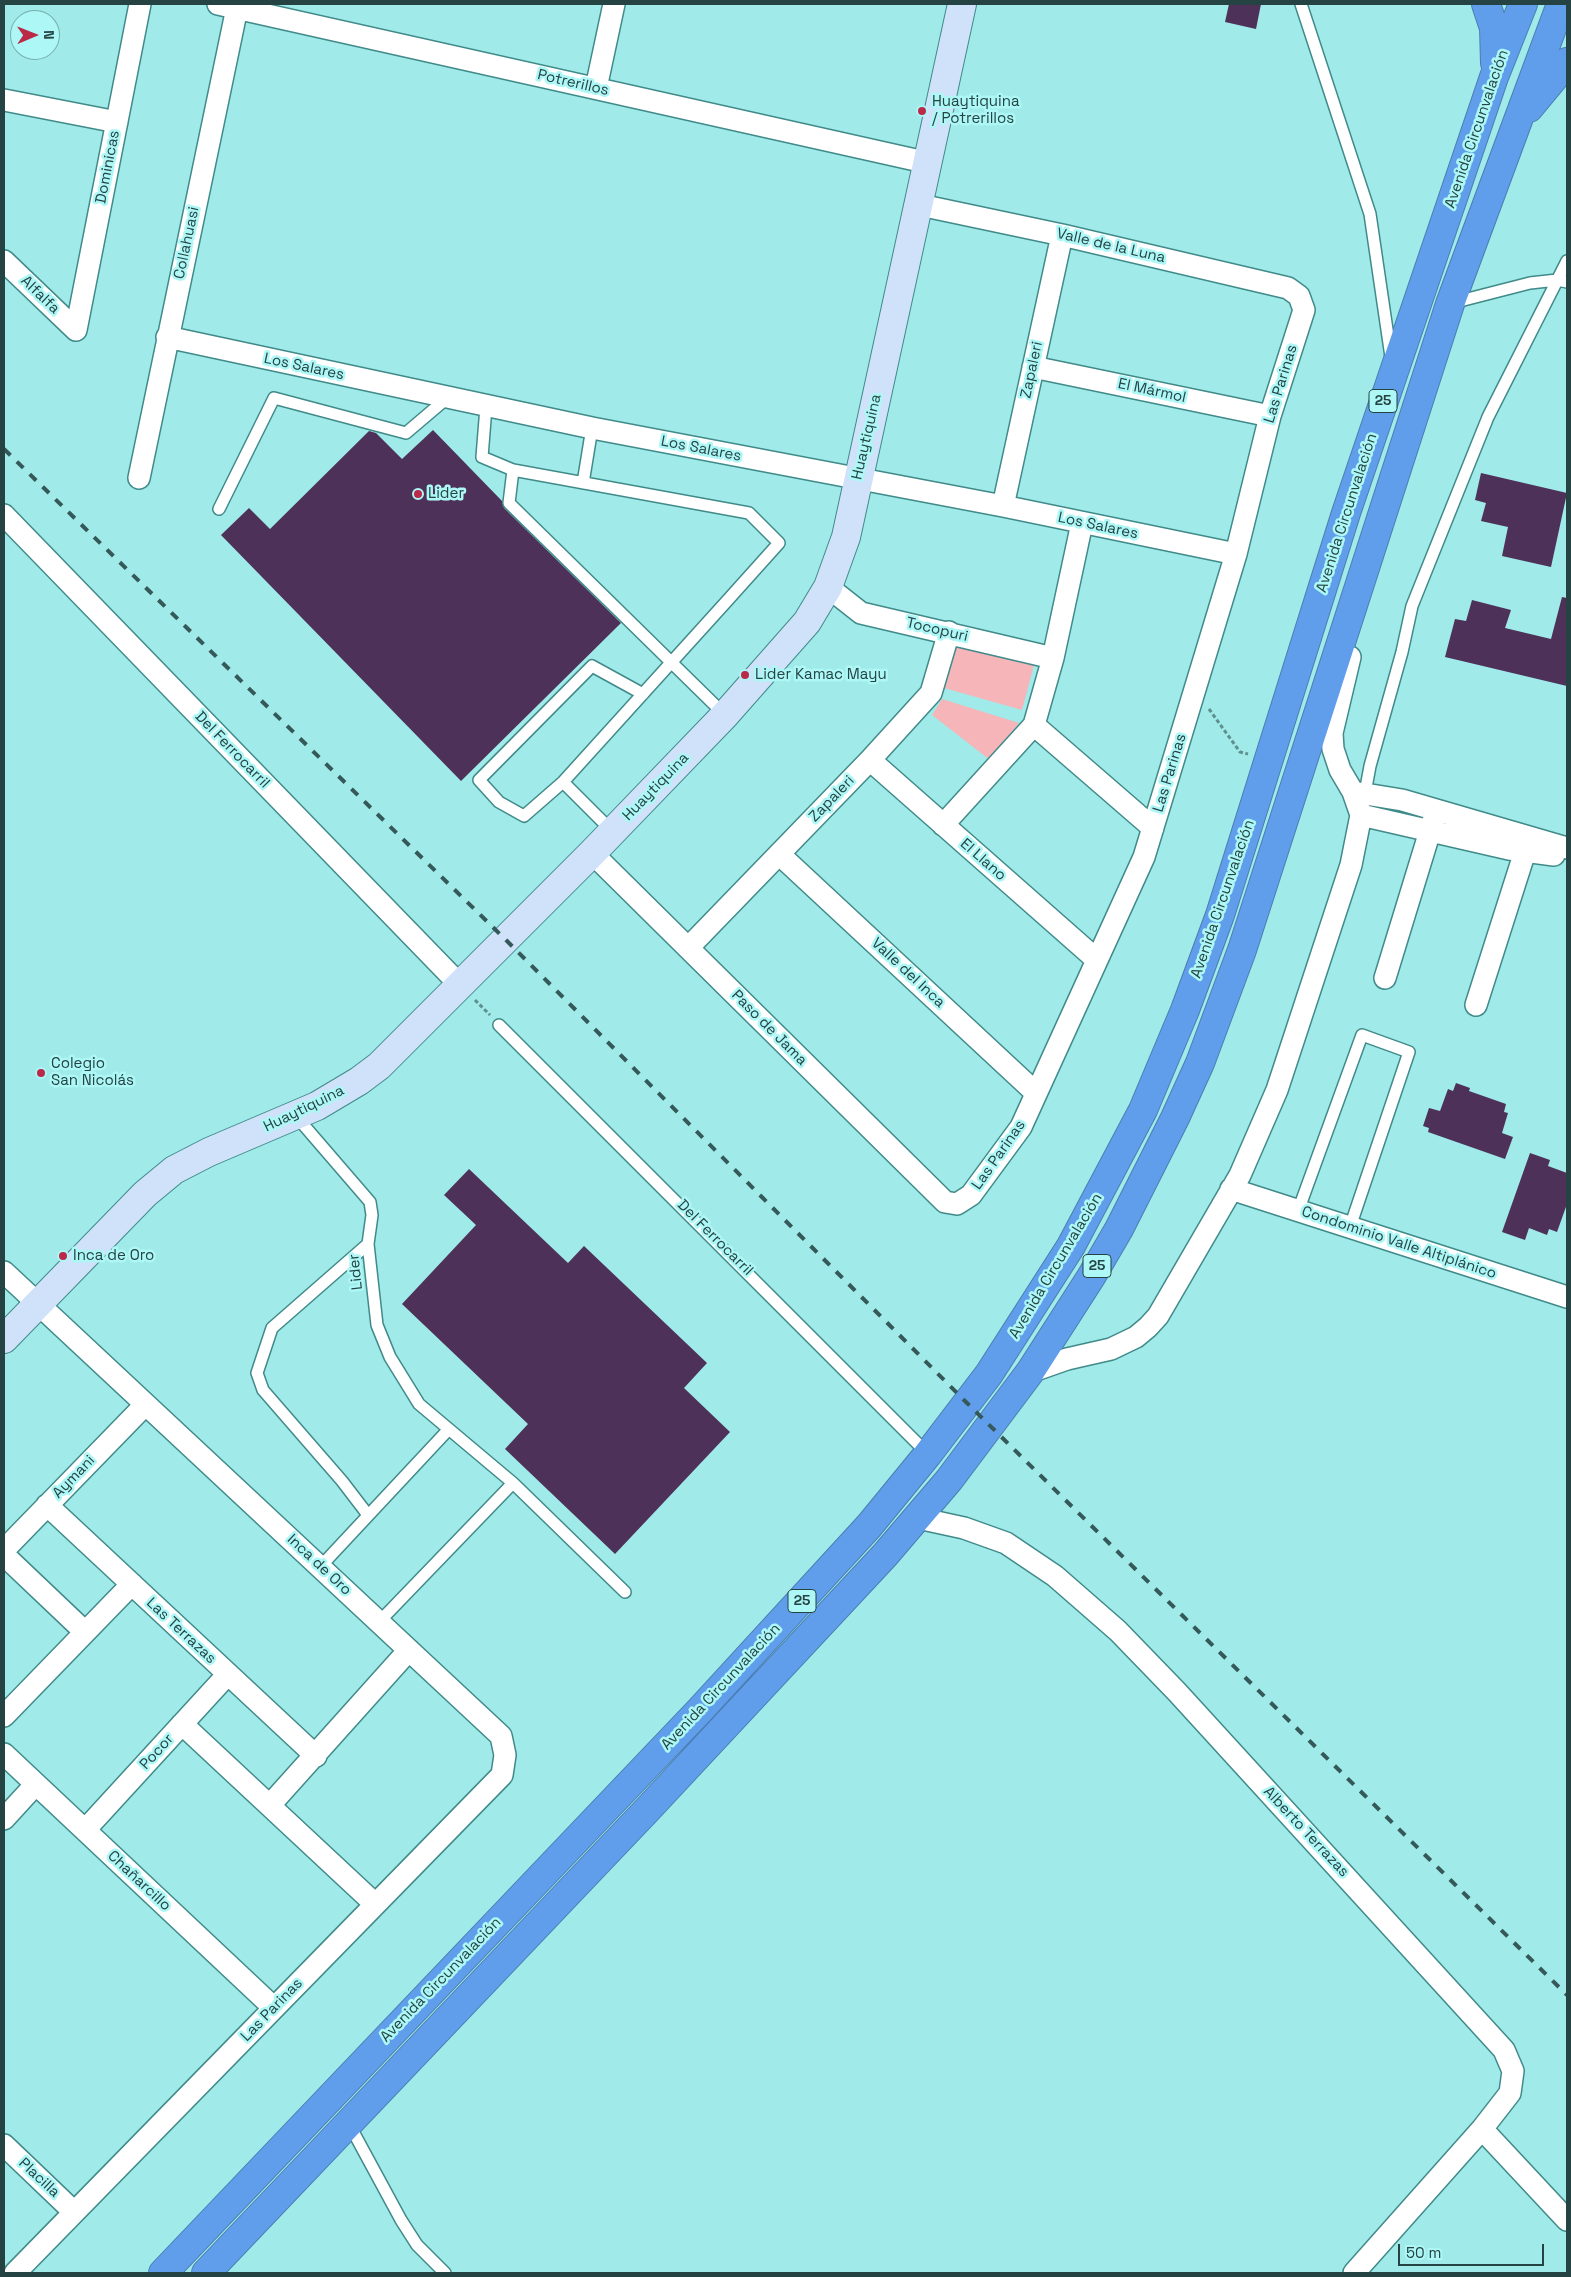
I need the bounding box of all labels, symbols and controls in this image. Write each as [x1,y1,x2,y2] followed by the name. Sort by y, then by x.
[10,10,60,60] north arrow
[40,30,58,40] text: N
[1441,47,1513,211] street label: Avenida Circunvalación
[536,66,610,100] street label: Potrerillos
[932,93,1020,128] place label: Huaytiquina / Potrerillos
[916,105,928,117] marker: Huaytiquina / Potrerillos
[92,129,124,205] street label: Dominicas
[171,205,203,281] street label: Collahuasi
[1055,225,1167,267] street label: Valle de la Luna
[17,272,63,318] street label: Alfalfa
[1017,340,1047,400] street label: Zapaleri
[1261,343,1301,425] street label: Las Parinas
[262,350,346,384] street label: Los Salares
[1116,375,1188,407] street label: El Mármol
[1369,390,1397,412] road number: 25
[848,392,886,482] street label: Huaytiquina
[1313,431,1381,595] street label: Avenida Circunvalación
[659,432,743,466] street label: Los Salares
[428,485,464,503] place label: Lider
[412,488,424,500] marker: Lider
[1056,509,1140,543] street label: Los Salares
[904,614,970,646] street label: Tocopuri
[755,666,887,684] place label: Lider Kamac Mayu
[739,669,751,681] marker: Lider Kamac Mayu
[191,708,273,792] street label: Del Ferrocarril
[1150,732,1190,814] street label: Las Parinas
[619,749,693,825] street label: Huaytiquina
[806,772,858,826] street label: Zapaleri
[1187,817,1259,981] street label: Avenida Circunvalación
[956,835,1010,885] street label: El Llano
[867,934,949,1012] street label: Valle del Inca
[727,986,811,1070] street label: Paso de Jama
[51,1055,134,1090] place label: Colegio San Nicolás
[35,1067,47,1079] marker: Colegio San Nicolás
[261,1082,347,1136] street label: Huaytiquina
[968,1117,1030,1193] street label: Las Parinas
[1005,1190,1107,1342] street label: Avenida Circunvalación
[673,1196,757,1280] street label: Del Ferrocarril
[1299,1203,1499,1283] street label: Condominio Valle Altiplánico
[73,1247,154,1265] place label: Inca de Oro
[57,1250,69,1262] marker: Inca de Oro
[345,1253,367,1291] street label: Lider
[1083,1254,1111,1278] road number: 25
[49,1452,99,1502] street label: Aymani
[283,1531,355,1599] street label: Inca de Oro
[788,1590,816,1612] road number: 25
[142,1594,220,1668] street label: Las Terrazas
[658,1620,784,1754] street label: Avenida Circunvalación
[136,1730,178,1774] street label: Pocor
[1259,1783,1353,1881] street label: Alberto Terrazas
[104,1847,174,1915] street label: Chañarcillo
[377,1914,505,2046] street label: Avenida Circunvalación
[237,1975,307,2045] street label: Las Parinas
[15,2154,63,2202] street label: Placilla
[1401,2234,1547,2266] scale bar
[1406,2243,1441,2262] text: 50 m

